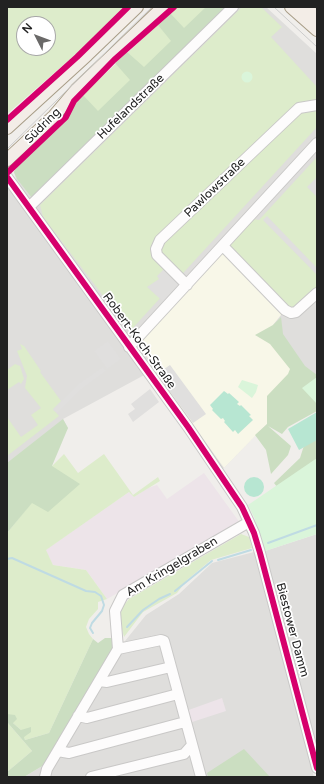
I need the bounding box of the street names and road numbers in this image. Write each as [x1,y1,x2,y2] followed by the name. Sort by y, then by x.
[95,71,167,143] street label: Hufelandstraße
[22,105,64,147] street label: Südring
[181,155,249,221] street label: Pawlowstraße
[99,290,179,392] street label: Robert-Koch-Straße
[124,534,220,600] street label: Am Kringelgraben
[272,581,312,679] street label: Biestower Damm

